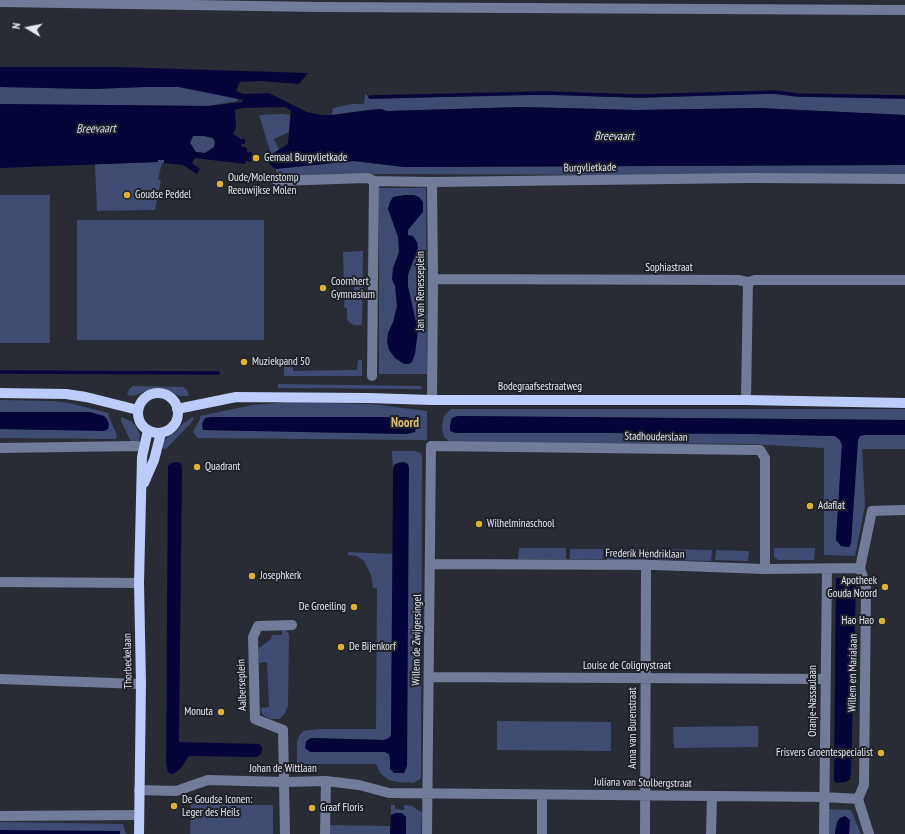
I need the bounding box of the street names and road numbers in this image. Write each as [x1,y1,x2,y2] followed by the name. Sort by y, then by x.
[564,161,616,175] street label: Burgvlietkade
[414,251,428,331] street label: Jan van Renesseplein
[645,261,693,275] street label: Sophiastraat
[498,380,582,394] street label: Bodegraafsestraatweg
[624,430,688,444] street label: Stadhouderslaan
[605,547,685,561] street label: Frederik Hendriklaan
[410,594,424,686] street label: Willem de Zwijgersingel
[121,633,135,689] street label: Thorbeckelaan
[846,634,860,712] street label: Willem en Marialaan
[234,659,250,711] street label: Aalberseplein
[583,659,671,673] street label: Louise de Colignystraat
[806,665,820,737] street label: Oranje-Nassaulaan
[626,687,640,769] street label: Anna van Burenstraat
[249,762,317,776] street label: Johan de Wittlaan
[594,776,692,790] street label: Juliana van Stolbergstraat

